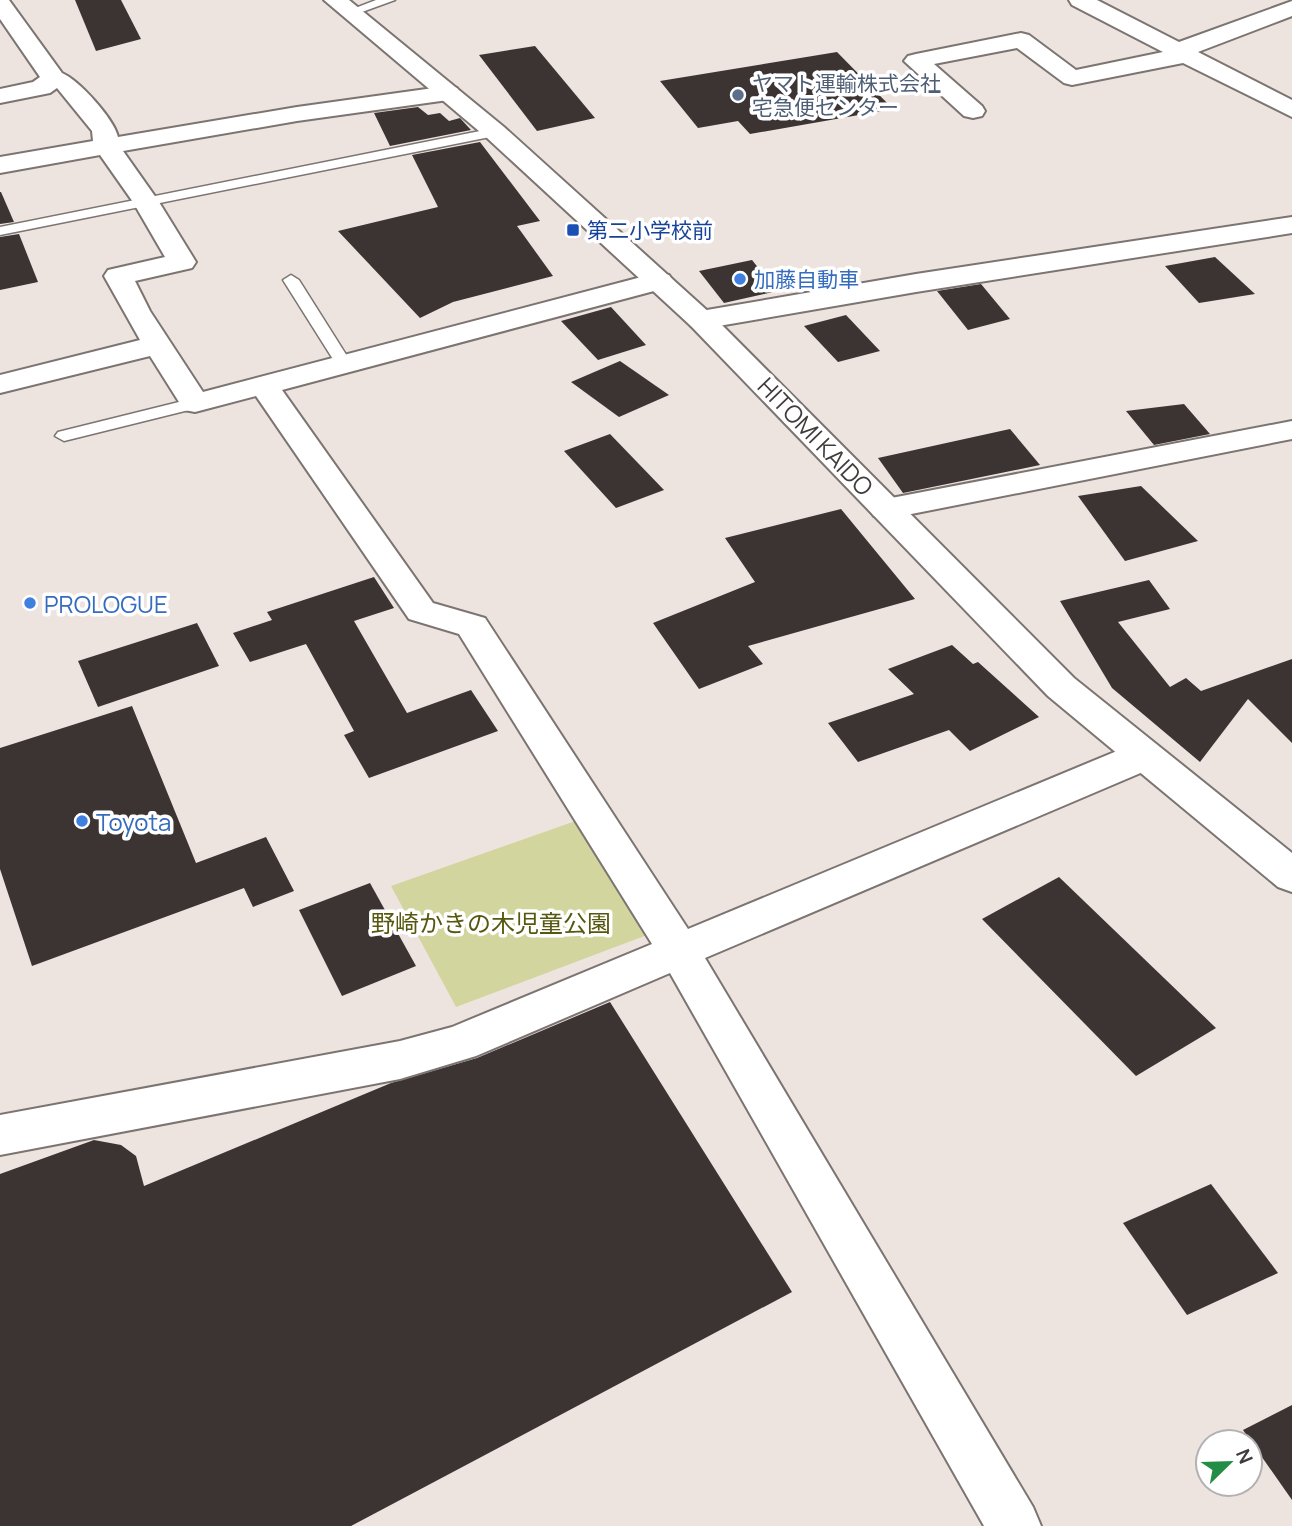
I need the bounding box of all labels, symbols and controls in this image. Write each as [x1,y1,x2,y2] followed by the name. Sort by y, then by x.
[752,69,941,121] place label: ヤマト運輸株式会社 宅急便センター
[730,87,746,103] marker: ヤマト運輸株式会社 宅急便センター
[587,216,713,244] place label: 第二小学校前
[565,222,581,238] marker: 第二小学校前
[754,265,859,293] place label: 加藤自動車
[732,271,748,287] marker: 加藤自動車
[751,370,881,502] street label: HITOMI KAIDO
[44,587,168,620] place label: PROLOGUE
[22,595,38,611] marker: PROLOGUE
[96,805,171,838] place label: Toyota
[74,813,90,829] marker: Toyota
[371,906,611,939] park label: 野崎かきの木児童公園
[1194,1428,1264,1498] north arrow
[1230,1445,1259,1468] text: N

